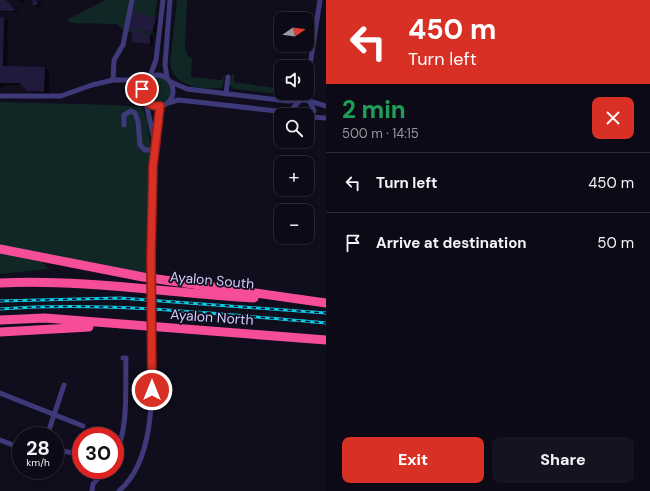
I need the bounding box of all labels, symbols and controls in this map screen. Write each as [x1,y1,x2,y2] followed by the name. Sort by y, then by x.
[408,11,496,48] text: 450 m
[274,12,314,52] north arrow
[274,12,314,244] map controls
[342,16,394,68] icon: left
[408,47,477,71] text: Turn left
[274,60,314,100] button: sound
[125,72,159,106] pin
[131,78,153,100] icon: arrive
[342,94,406,125] text: 2 min
[592,97,634,139] button: close
[274,108,314,148] button: search
[342,125,419,142] text: 500 m · 14:15
[274,156,314,196] button: +
[342,172,364,194] icon: left
[376,173,437,193] text: Turn left
[588,173,634,193] text: 450 m
[274,204,314,244] button: −
[342,232,364,254] icon: arrive
[376,233,527,253] text: Arrive at destination
[597,233,634,253] text: 50 m
[169,267,255,293] street label: Ayalon South
[170,305,254,329] street label: Ayalon North
[131,369,173,411] position arrow
[72,427,124,479] speed limit sign: 30
[26,435,50,461] text: 28
[342,437,484,483] button: Exit
[492,437,634,483] button: Share
[26,456,50,469] text: km/h

